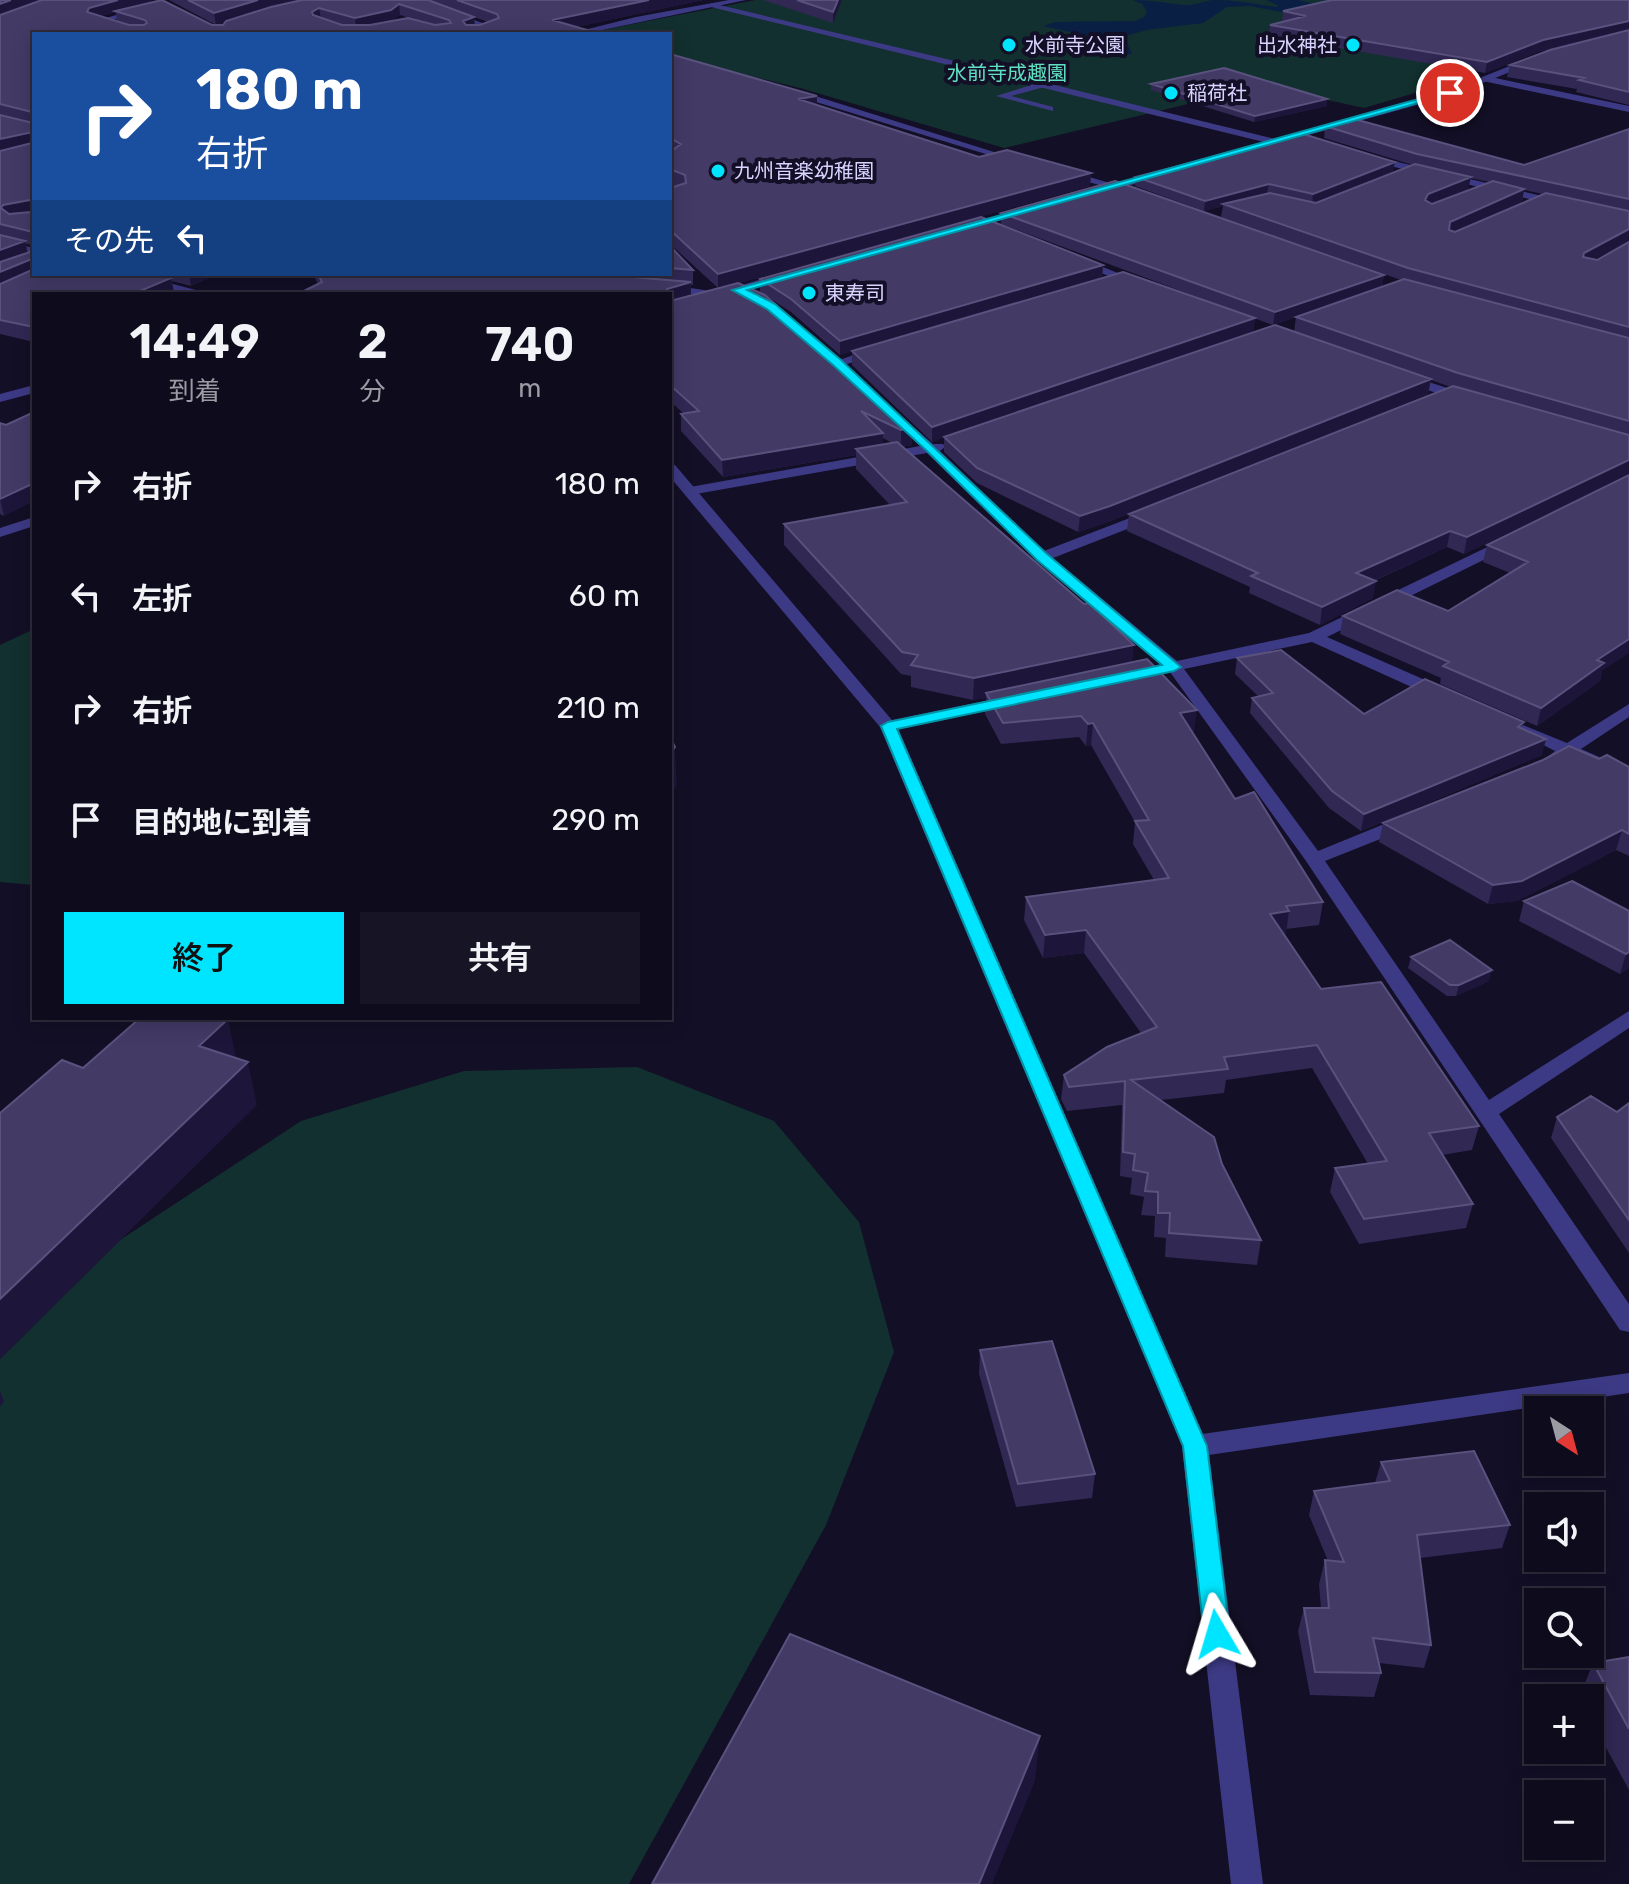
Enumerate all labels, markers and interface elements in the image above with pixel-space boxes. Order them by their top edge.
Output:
place label: 水前寺公園 [1025,33,1125,57]
place label: 出水神社 [1257,33,1337,57]
marker: 水前寺公園 [1000,36,1018,54]
marker: 出水神社 [1344,36,1362,54]
text: 180 m [196,57,363,123]
pin [1416,59,1484,127]
park label: 水前寺成趣園 [947,61,1067,85]
icon: right [64,64,168,168]
icon: arrive [1428,71,1472,115]
place label: 稲荷社 [1187,81,1247,105]
marker: 稲荷社 [1162,84,1180,102]
text: 右折 [196,132,268,175]
place label: 九州音楽幼稚園 [734,159,874,183]
marker: 九州音楽幼稚園 [709,162,727,180]
icon: left [170,216,214,260]
text: その先 [64,223,154,259]
place label: 東寿司 [825,281,885,305]
marker: 東寿司 [800,284,818,302]
text: 14:49 [129,313,260,370]
text: 2 [357,313,388,370]
text: 740 [485,316,575,373]
text: m [518,373,541,404]
text: 到着 [169,376,221,407]
text: 分 [360,376,386,407]
icon: right [64,462,108,506]
text: 180 m [555,466,640,502]
text: 右折 [132,469,192,505]
icon: left [64,574,108,618]
text: 60 m [569,578,640,614]
text: 左折 [132,581,192,617]
icon: right [64,686,108,730]
text: 210 m [556,690,640,726]
text: 右折 [132,693,192,729]
icon: arrive [64,798,108,842]
text: 290 m [552,802,640,838]
text: 目的地に到着 [132,805,312,841]
button: 終了 [64,912,344,1004]
button: 共有 [360,912,640,1004]
north arrow [1524,1396,1604,1476]
map controls [1524,1396,1604,1860]
button: sound [1524,1492,1604,1572]
button: search [1524,1588,1604,1668]
position arrow [1175,1592,1259,1676]
button: + [1524,1684,1604,1764]
button: − [1524,1780,1604,1860]

